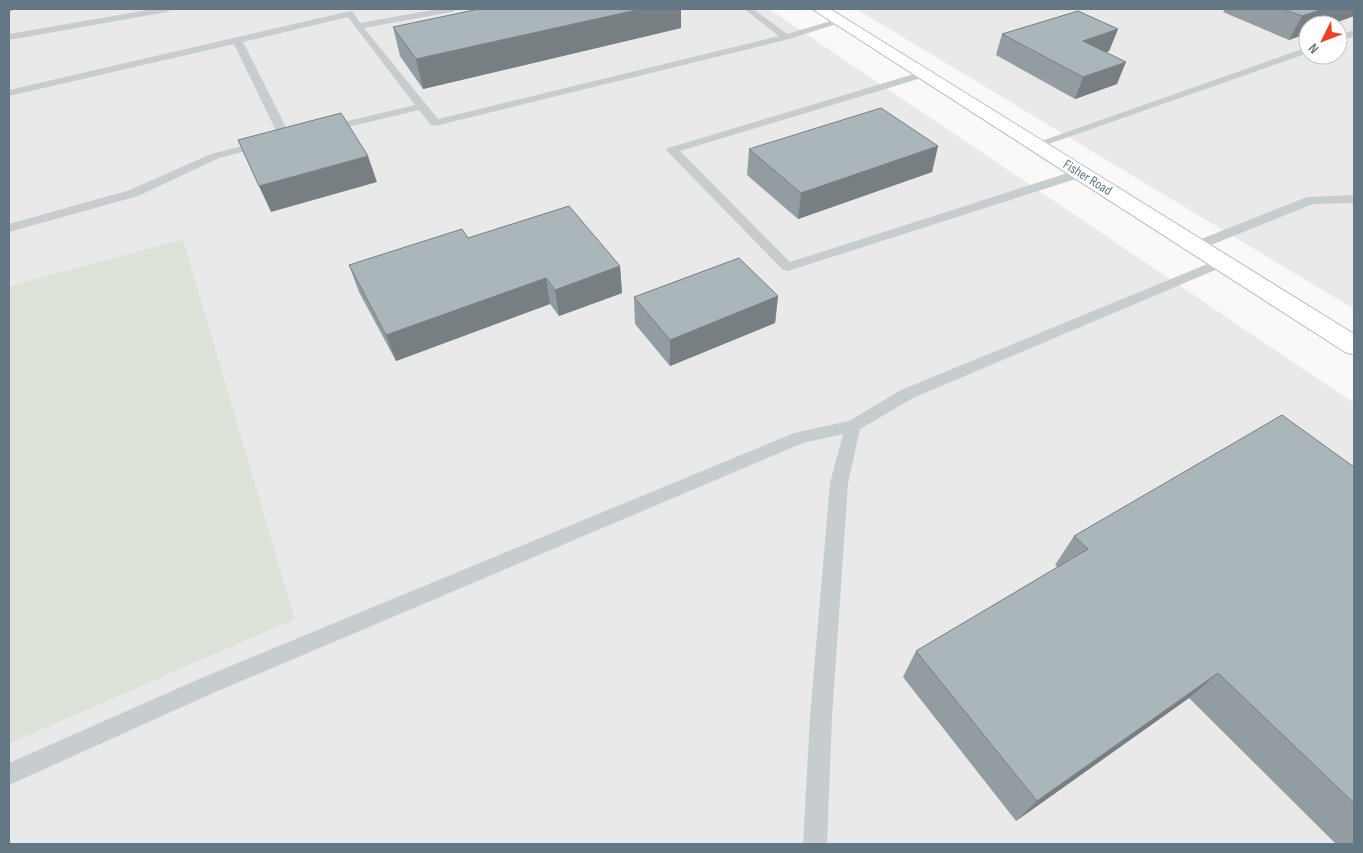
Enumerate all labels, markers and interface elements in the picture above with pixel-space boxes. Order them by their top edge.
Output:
north arrow [1298,15,1348,65]
text: N [1305,40,1323,57]
street label: Fisher Road [1060,156,1115,199]

